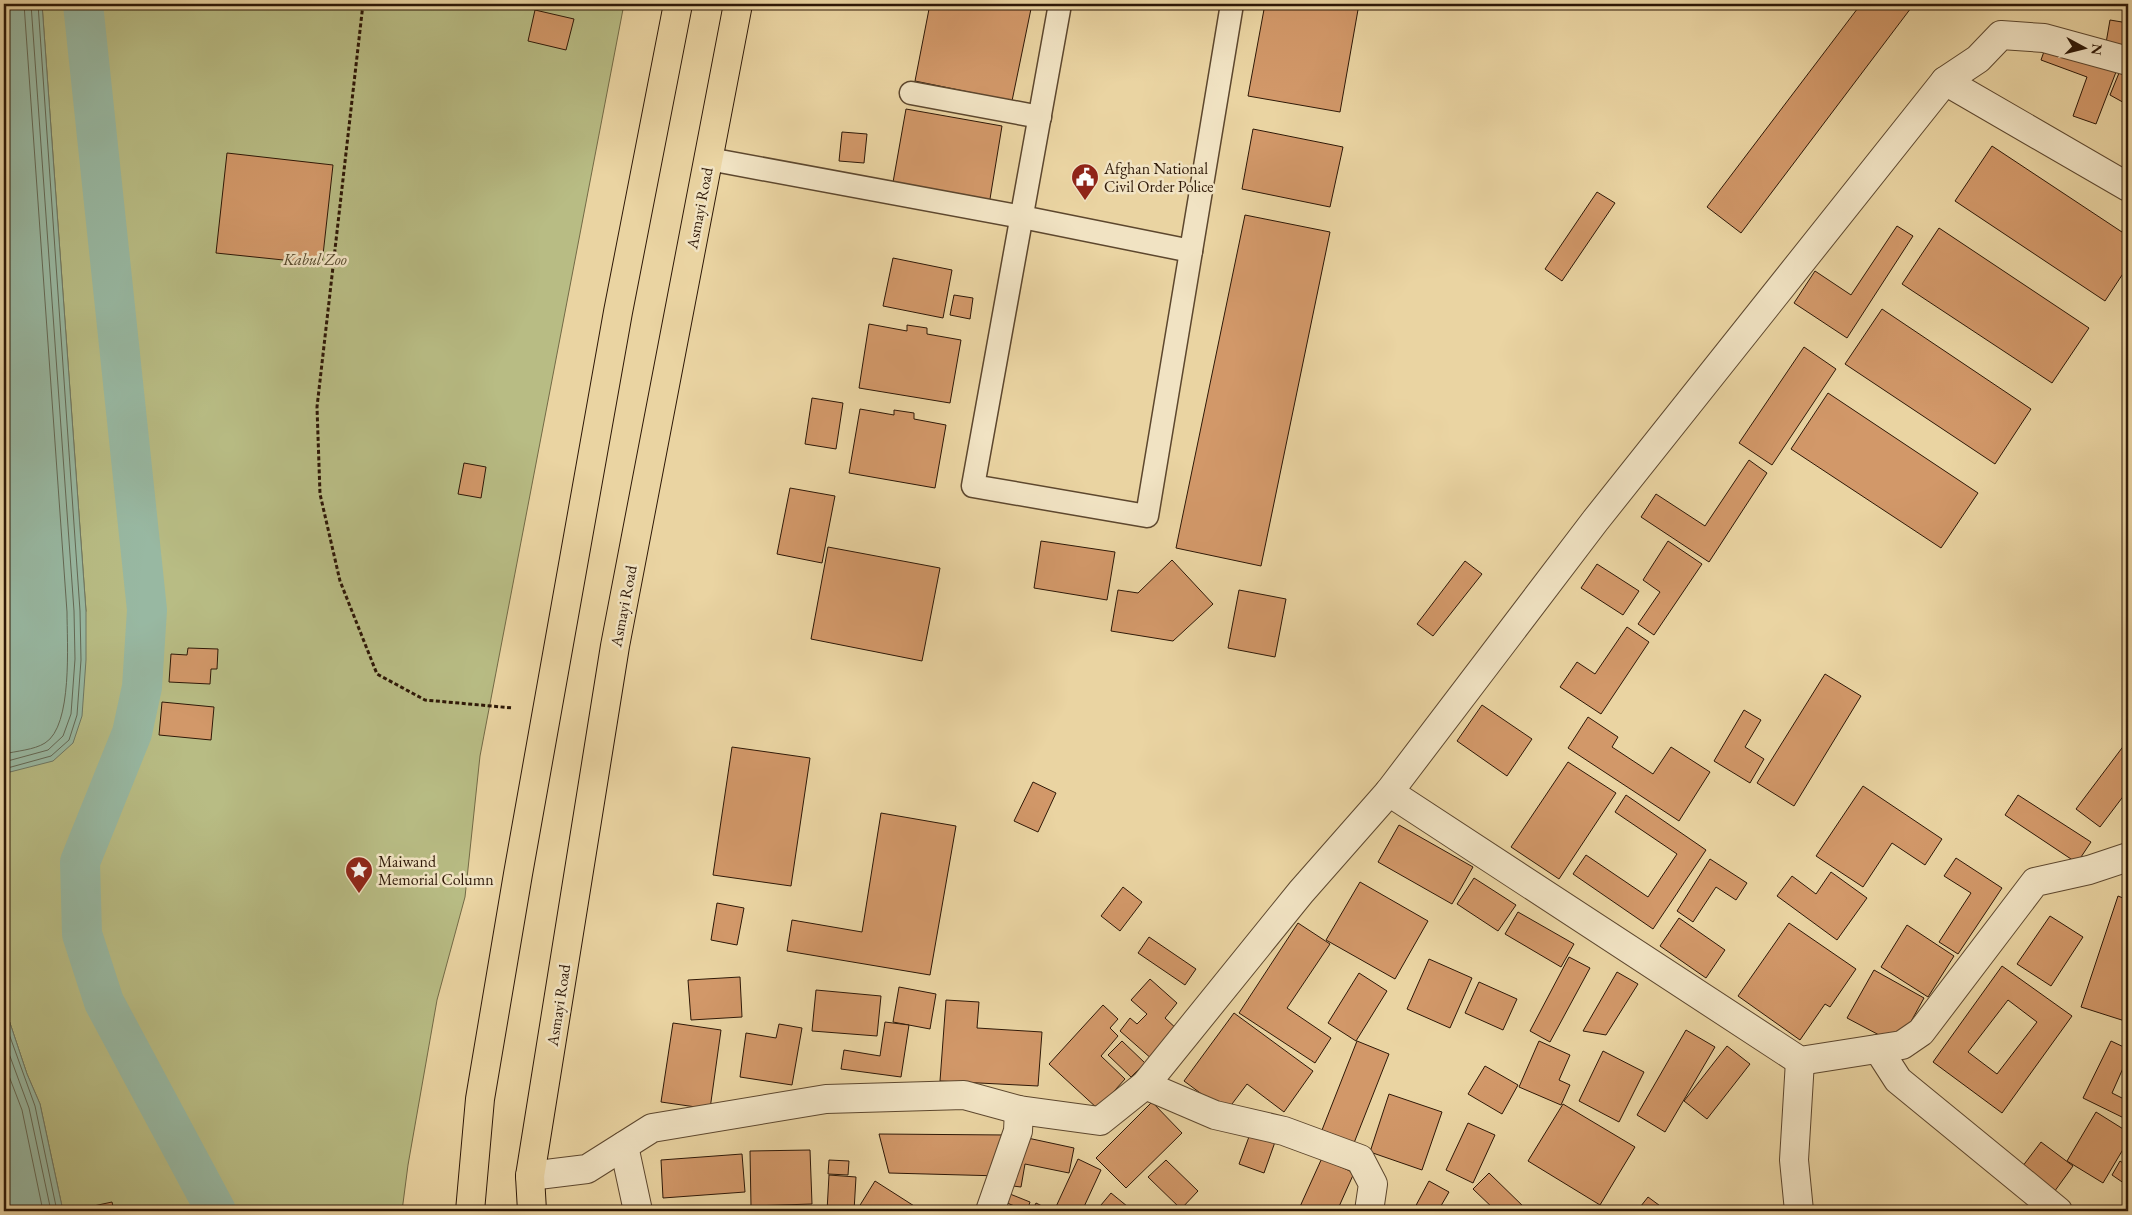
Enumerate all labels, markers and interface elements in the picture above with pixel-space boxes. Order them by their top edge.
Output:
north arrow [2060,22,2110,72]
text: N [2087,43,2107,57]
place label: Afghan National Civil Order Police [1103,158,1214,197]
public building icon: Afghan National Civil Order Police [1070,162,1100,201]
street label: Asmayi Road [681,165,718,252]
park label: Kabul Zoo [282,249,347,270]
street label: Asmayi Road [605,563,642,650]
place label: Maiwand Memorial Column [378,851,494,890]
place icon: Maiwand Memorial Column [344,855,374,894]
street label: Asmayi Road [542,962,575,1048]

